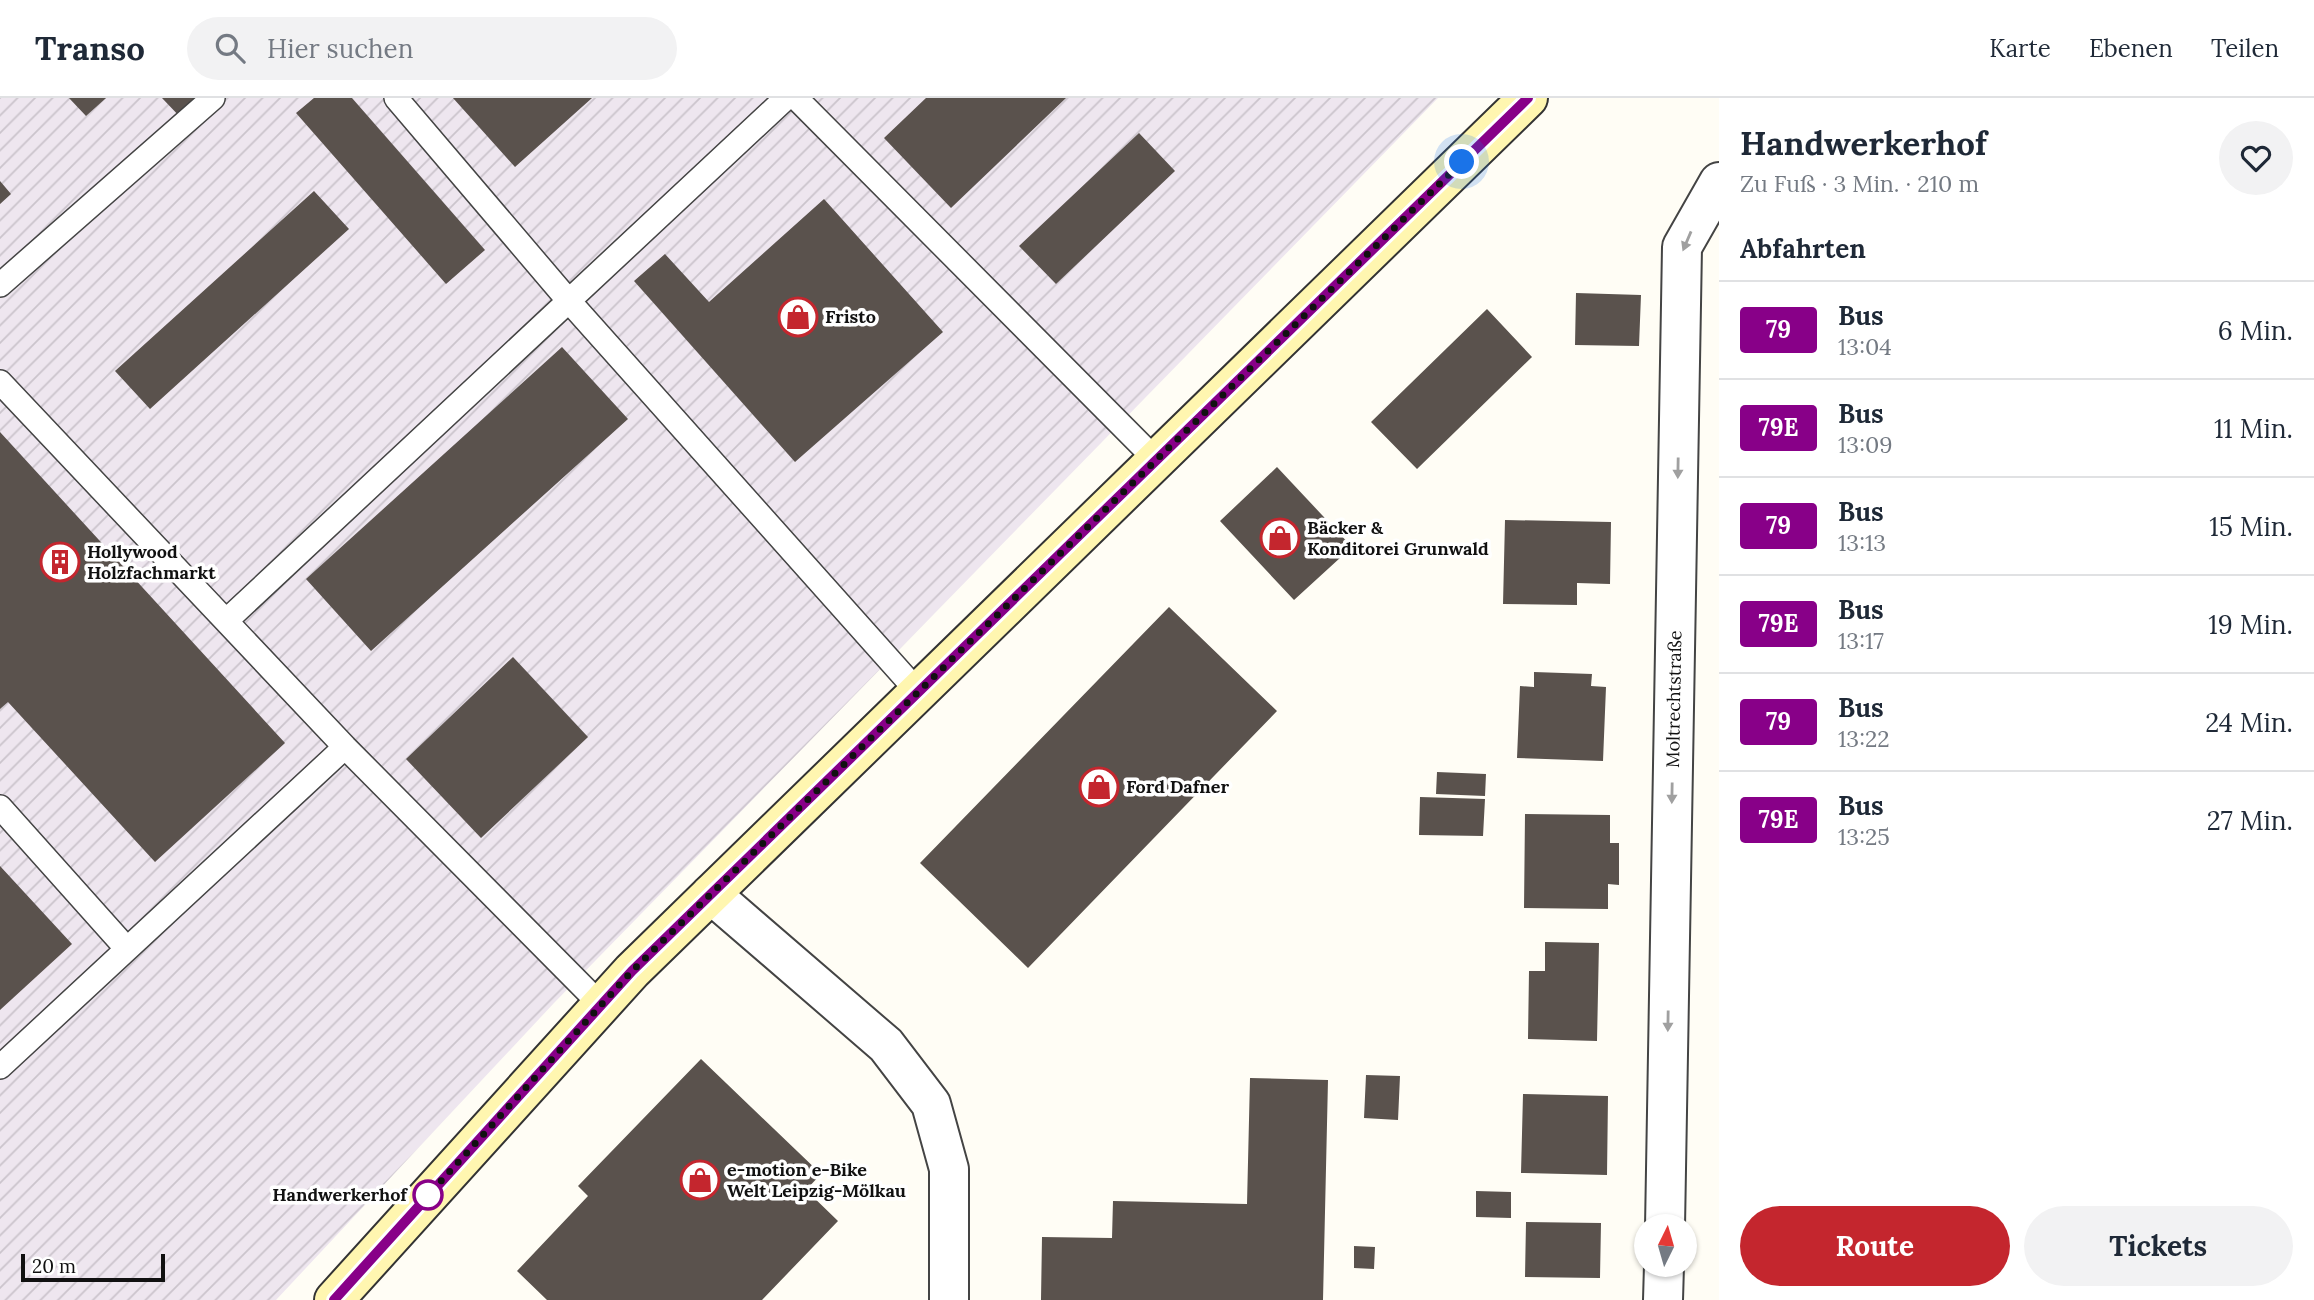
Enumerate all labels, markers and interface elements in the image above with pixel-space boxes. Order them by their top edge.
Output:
search box [187,17,677,80]
text: Transo [35,27,145,69]
icon: search [211,29,249,67]
text: Hier suchen [267,32,413,65]
text: Karte [1989,33,2051,64]
text: Ebenen [2089,33,2173,64]
text: Teilen [2211,33,2279,64]
button: heart [2219,121,2293,195]
text: Handwerkerhof [1740,122,1987,164]
your location [1444,144,1479,179]
text: Zu Fuß · 3 Min. · 210 m [1740,169,1979,198]
one-way arrow [1681,231,1692,252]
text: Abfahrten [1740,232,1866,265]
shop icon: Fristo [777,296,819,338]
text: Bus [1838,299,1884,332]
place label: Fristo [825,305,876,328]
text: 79 [1766,314,1791,345]
text: 6 Min. [2218,314,2293,347]
text: 13:04 [1838,332,1892,361]
text: Bus [1838,397,1884,430]
text: 79E [1758,412,1799,443]
text: 11 Min. [2214,412,2293,445]
text: 13:09 [1838,430,1893,459]
one-way arrow [1673,457,1684,479]
text: Bus [1838,495,1884,528]
text: 79 [1766,510,1791,541]
text: 15 Min. [2209,510,2293,543]
place label: Bäcker & Konditorei Grunwald [1307,516,1489,560]
shop icon: Bäcker & Konditorei Grunwald [1259,517,1301,559]
text: 13:13 [1838,528,1886,557]
place label: Hollywood Holzfachmarkt [87,540,216,584]
building icon: Hollywood Holzfachmarkt [39,541,81,583]
text: Bus [1838,593,1884,626]
text: 79E [1758,608,1799,639]
text: 19 Min. [2208,608,2293,641]
text: 13:17 [1838,626,1884,655]
street label: Moltrechtstraße [1661,630,1686,768]
text: Bus [1838,691,1884,724]
text: 79 [1766,706,1791,737]
text: 24 Min. [2205,706,2293,739]
text: 13:22 [1838,724,1890,753]
shop icon: Ford Dafner [1078,766,1120,808]
place label: Ford Dafner [1126,775,1229,798]
one-way arrow [1667,782,1678,804]
text: Bus [1838,789,1884,822]
text: 79E [1758,804,1799,835]
text: 27 Min. [2207,804,2293,837]
text: 13:25 [1838,822,1890,851]
one-way arrow [1663,1010,1674,1032]
place label: e-motion e-Bike Welt Leipzig-Mölkau [727,1158,906,1202]
shop icon: e-motion e-Bike Welt Leipzig-Mölkau [679,1159,721,1201]
marker: Handwerkerhof [413,1180,443,1210]
place label: Handwerkerhof [272,1183,408,1206]
button: Route [1740,1206,2010,1286]
button: Tickets [2024,1206,2293,1286]
north arrow [1634,1214,1698,1278]
map controls [1634,1214,1697,1277]
scale bar [21,1251,164,1283]
text: 20 m [32,1254,76,1278]

